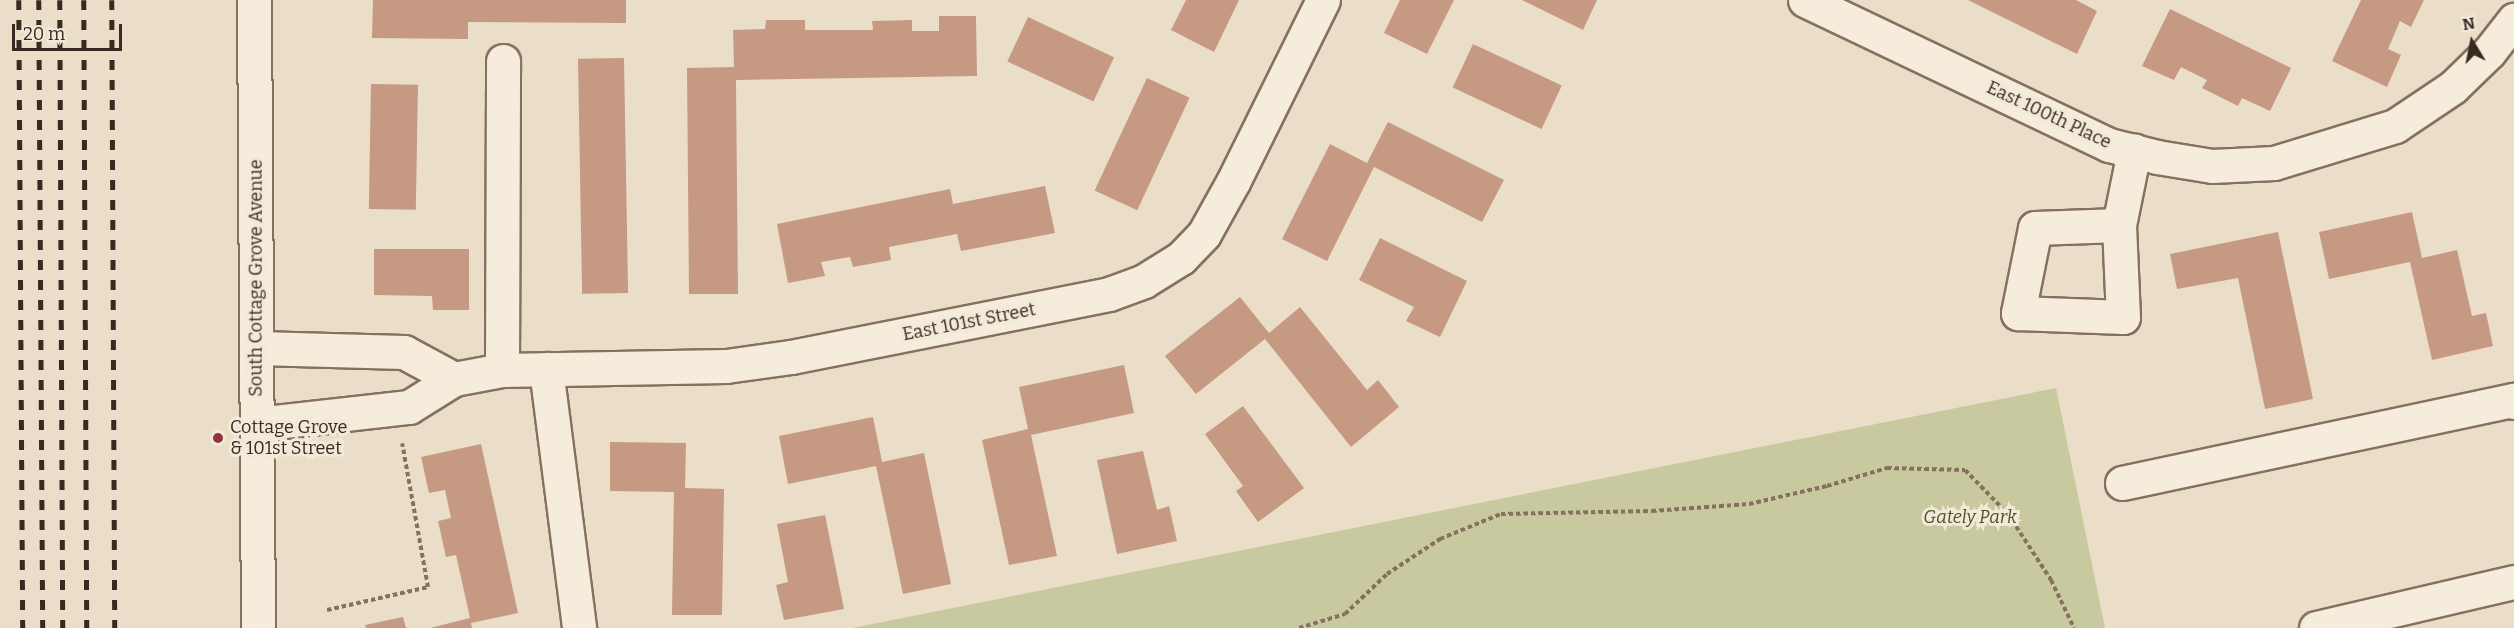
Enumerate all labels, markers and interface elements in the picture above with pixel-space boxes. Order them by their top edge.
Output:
scale bar [15,12,124,50]
north arrow [2442,12,2502,72]
text: N [2461,13,2477,34]
text: 20 m [23,23,65,45]
street label: East 100th Place [1983,77,2115,153]
street label: South Cottage Grove Avenue [245,159,267,397]
street label: East 101st Street [901,299,1037,345]
place label: Cottage Grove & 101st Street [230,417,347,460]
marker: Cottage Grove & 101st Street [211,431,225,445]
park label: Gately Park [1923,506,2017,528]

